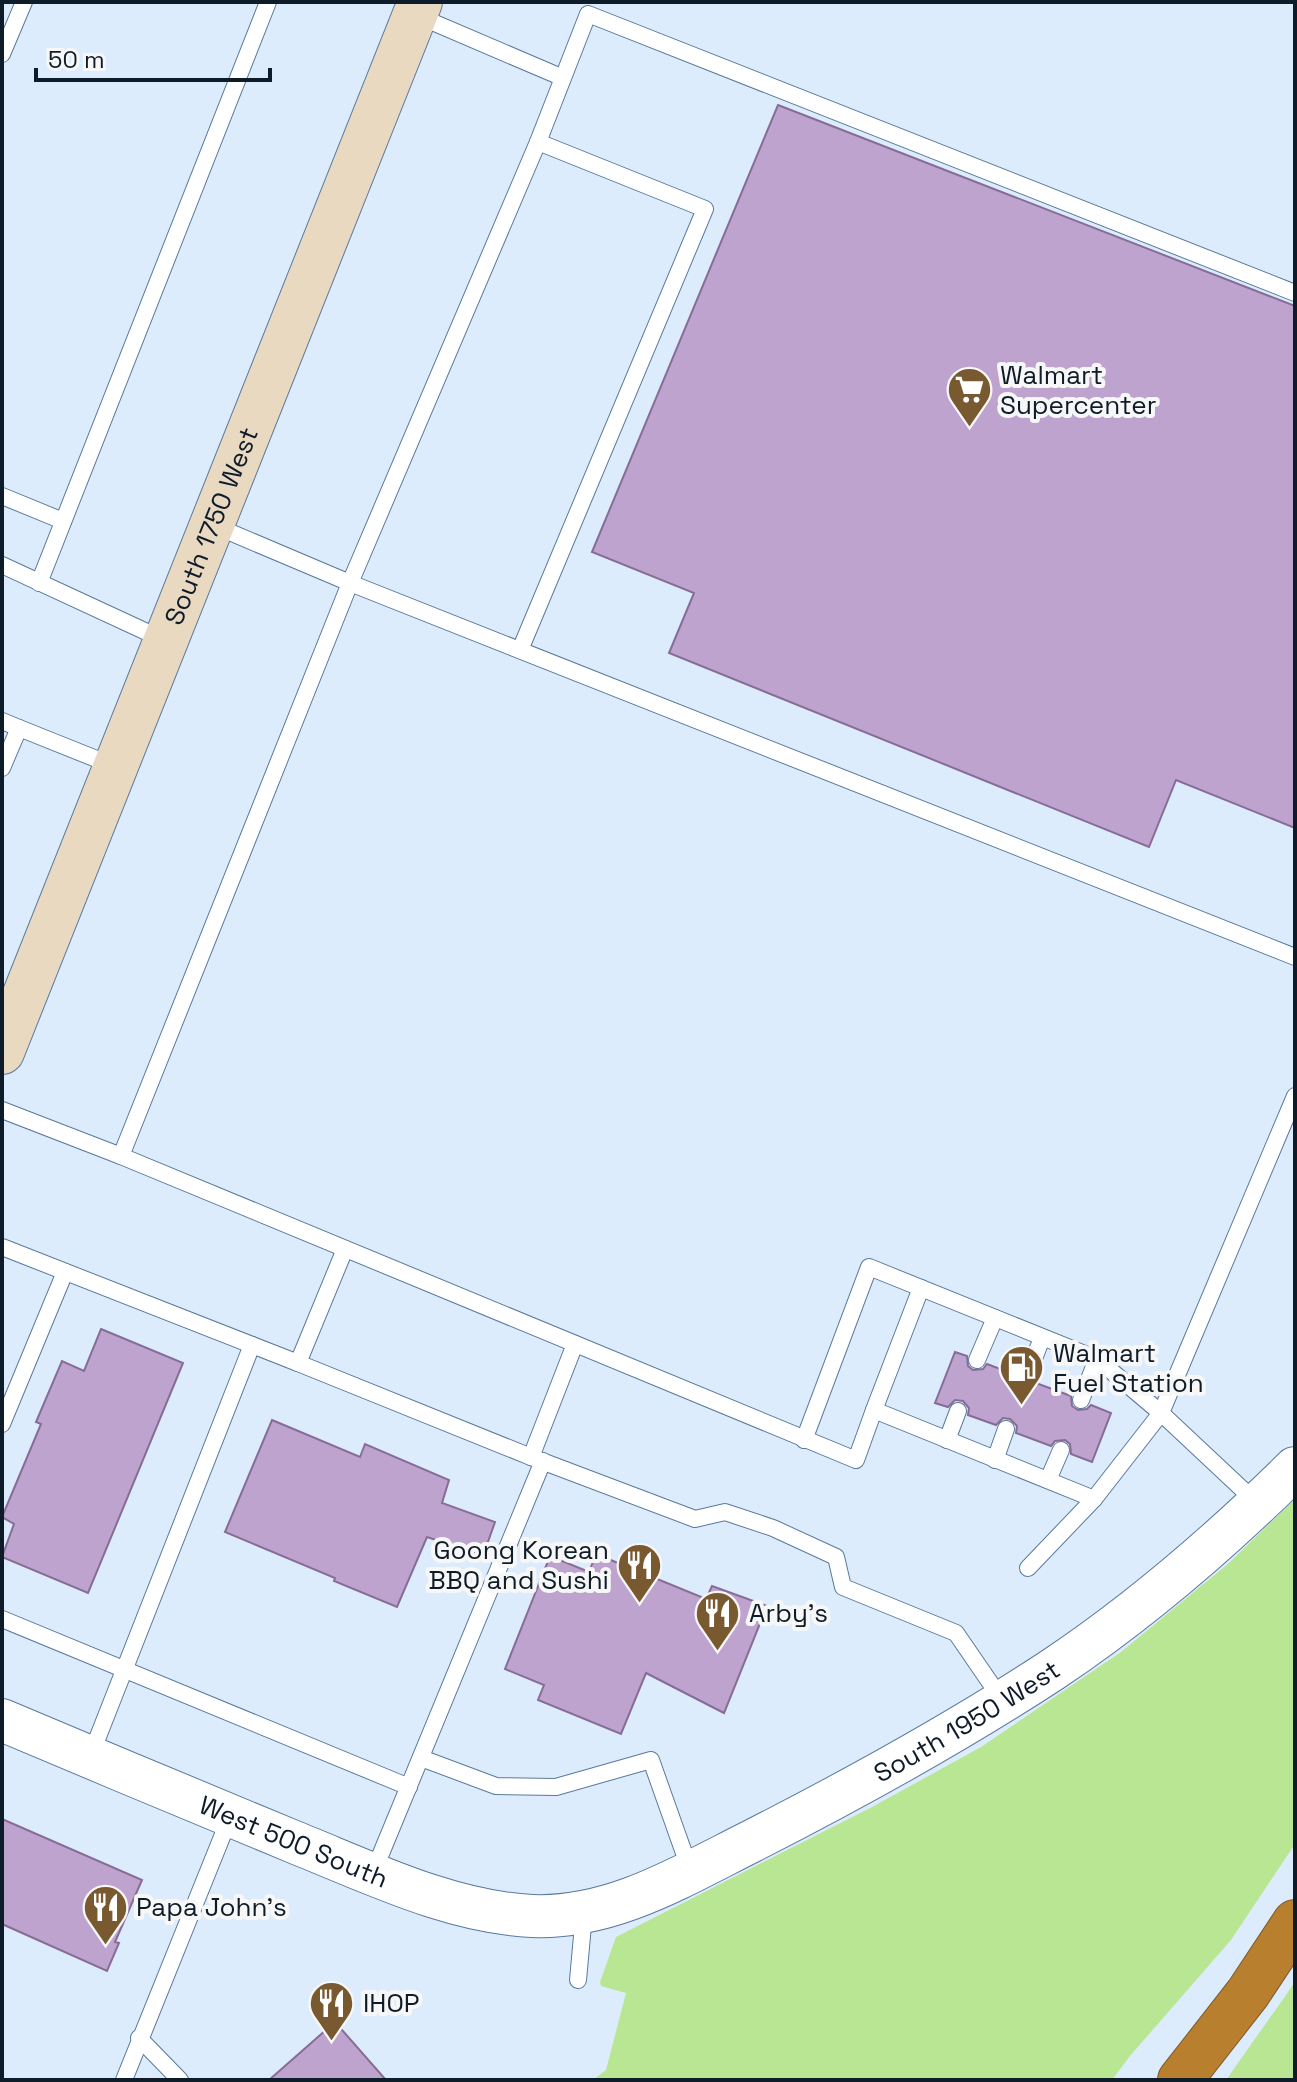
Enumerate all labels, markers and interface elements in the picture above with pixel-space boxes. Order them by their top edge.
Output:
scale bar [36,32,270,82]
text: 50 m [48,44,105,75]
place label: Walmart Supercenter [1000,358,1157,422]
supermarket icon: Walmart Supercenter [945,366,993,429]
street label: South 1750 West [157,422,266,630]
place label: Walmart Fuel Station [1053,1336,1204,1400]
fuel station icon: Walmart Fuel Station [998,1344,1046,1407]
place label: Goong Korean BBQ and Sushi [428,1533,609,1597]
restaurant icon: Goong Korean BBQ and Sushi [616,1541,664,1604]
restaurant icon: Arby's [694,1589,742,1652]
place label: Arby's [749,1596,828,1630]
street label: South 1950 West [868,1653,1066,1790]
street label: West 500 South [194,1788,393,1896]
restaurant icon: Papa John's [81,1883,129,1946]
place label: Papa John's [136,1890,287,1924]
restaurant icon: IHOP [308,1979,356,2042]
place label: IHOP [363,1986,419,2020]

